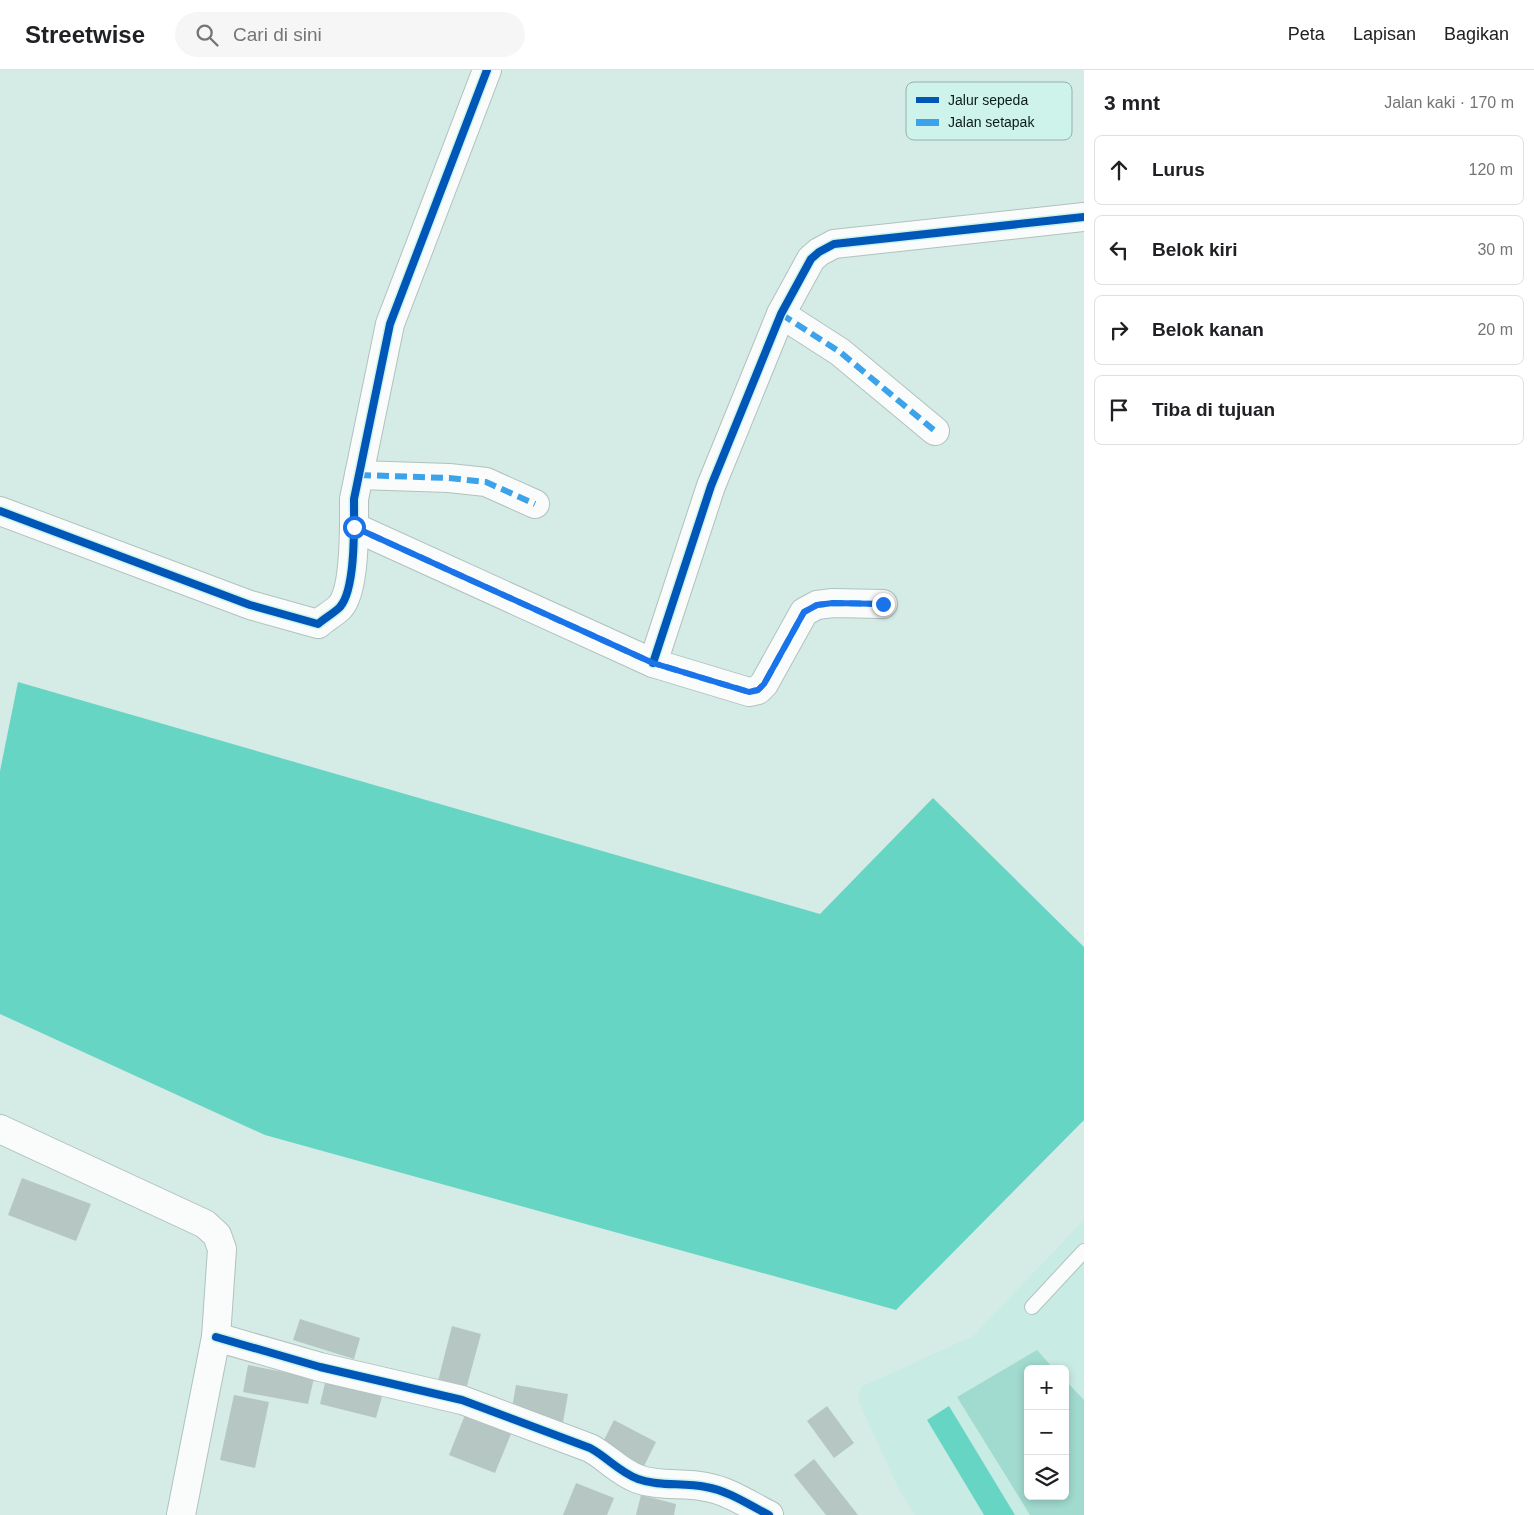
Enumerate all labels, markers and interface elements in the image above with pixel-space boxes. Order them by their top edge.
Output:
search box [175,12,525,57]
text: Streetwise [25,21,145,48]
icon: search [193,21,221,49]
text: Cari di sini [233,24,322,45]
text: Peta [1288,24,1325,44]
text: Lapisan [1353,24,1416,44]
text: Bagikan [1444,24,1509,44]
legend [906,82,1072,140]
text: 3 mnt [1104,91,1160,114]
text: Jalur sepeda [948,92,1028,108]
text: Jalan kaki · 170 m [1384,94,1514,111]
text: Jalan setapak [948,114,1035,130]
icon: ahead [1105,156,1133,184]
text: Lurus [1152,159,1205,180]
text: 120 m [1469,161,1513,178]
icon: left [1105,236,1133,264]
text: Belok kiri [1152,239,1238,260]
text: 30 m [1477,241,1513,258]
icon: right [1105,316,1133,344]
text: Belok kanan [1152,319,1264,340]
text: 20 m [1477,321,1513,338]
icon: arrive [1105,396,1133,424]
text: Tiba di tujuan [1152,399,1275,420]
route start [343,516,366,539]
route end [872,593,895,616]
map controls [1024,1365,1069,1500]
button: + [1024,1365,1069,1410]
button: − [1024,1410,1069,1455]
button: layers [1024,1455,1069,1500]

